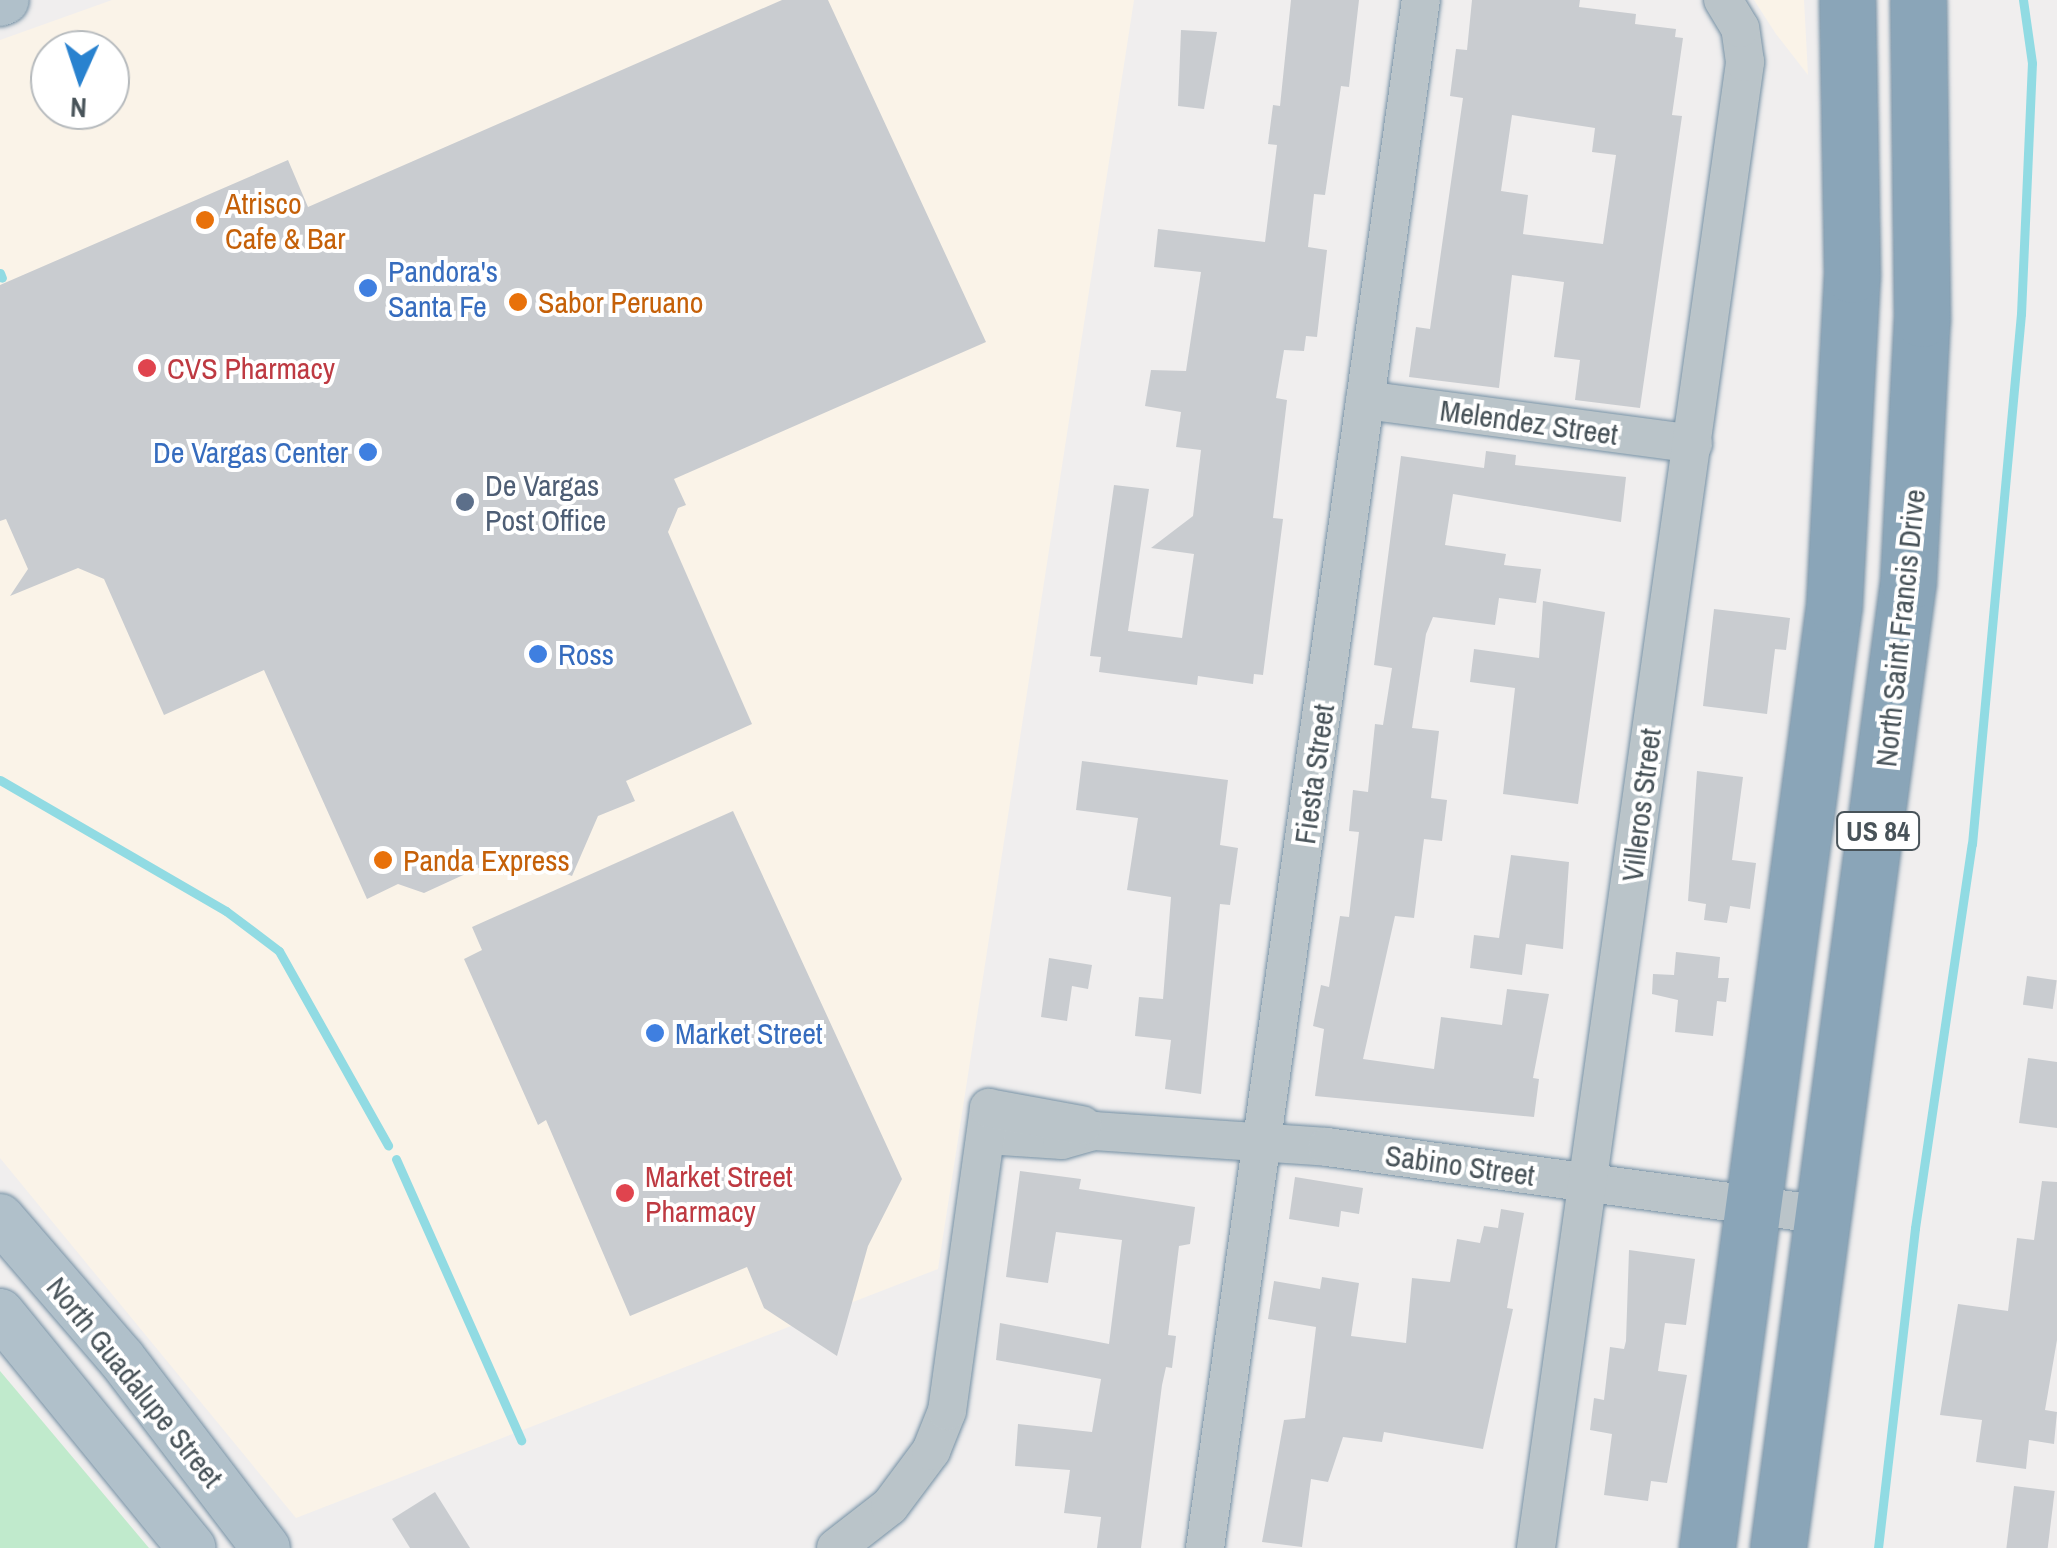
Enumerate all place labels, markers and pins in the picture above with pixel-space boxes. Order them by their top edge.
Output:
place label: Atrisco Cafe & Bar [225,185,345,256]
marker: Atrisco Cafe & Bar [194,209,216,231]
place label: Pandora's Santa Fe [388,253,498,324]
marker: Pandora's Santa Fe [357,277,379,299]
place label: Sabor Peruano [538,284,703,320]
marker: Sabor Peruano [507,291,529,313]
place label: CVS Pharmacy [167,350,335,386]
marker: CVS Pharmacy [136,357,158,379]
place label: De Vargas Center [153,434,348,470]
marker: De Vargas Center [357,441,379,463]
place label: De Vargas Post Office [485,467,606,538]
marker: De Vargas Post Office [454,491,476,513]
place label: Ross [558,636,614,672]
marker: Ross [527,643,549,665]
place label: Panda Express [403,842,570,878]
marker: Panda Express [372,849,394,871]
place label: Market Street [675,1015,823,1051]
marker: Market Street [644,1022,666,1044]
place label: Market Street Pharmacy [645,1158,793,1228]
marker: Market Street Pharmacy [614,1182,636,1204]

